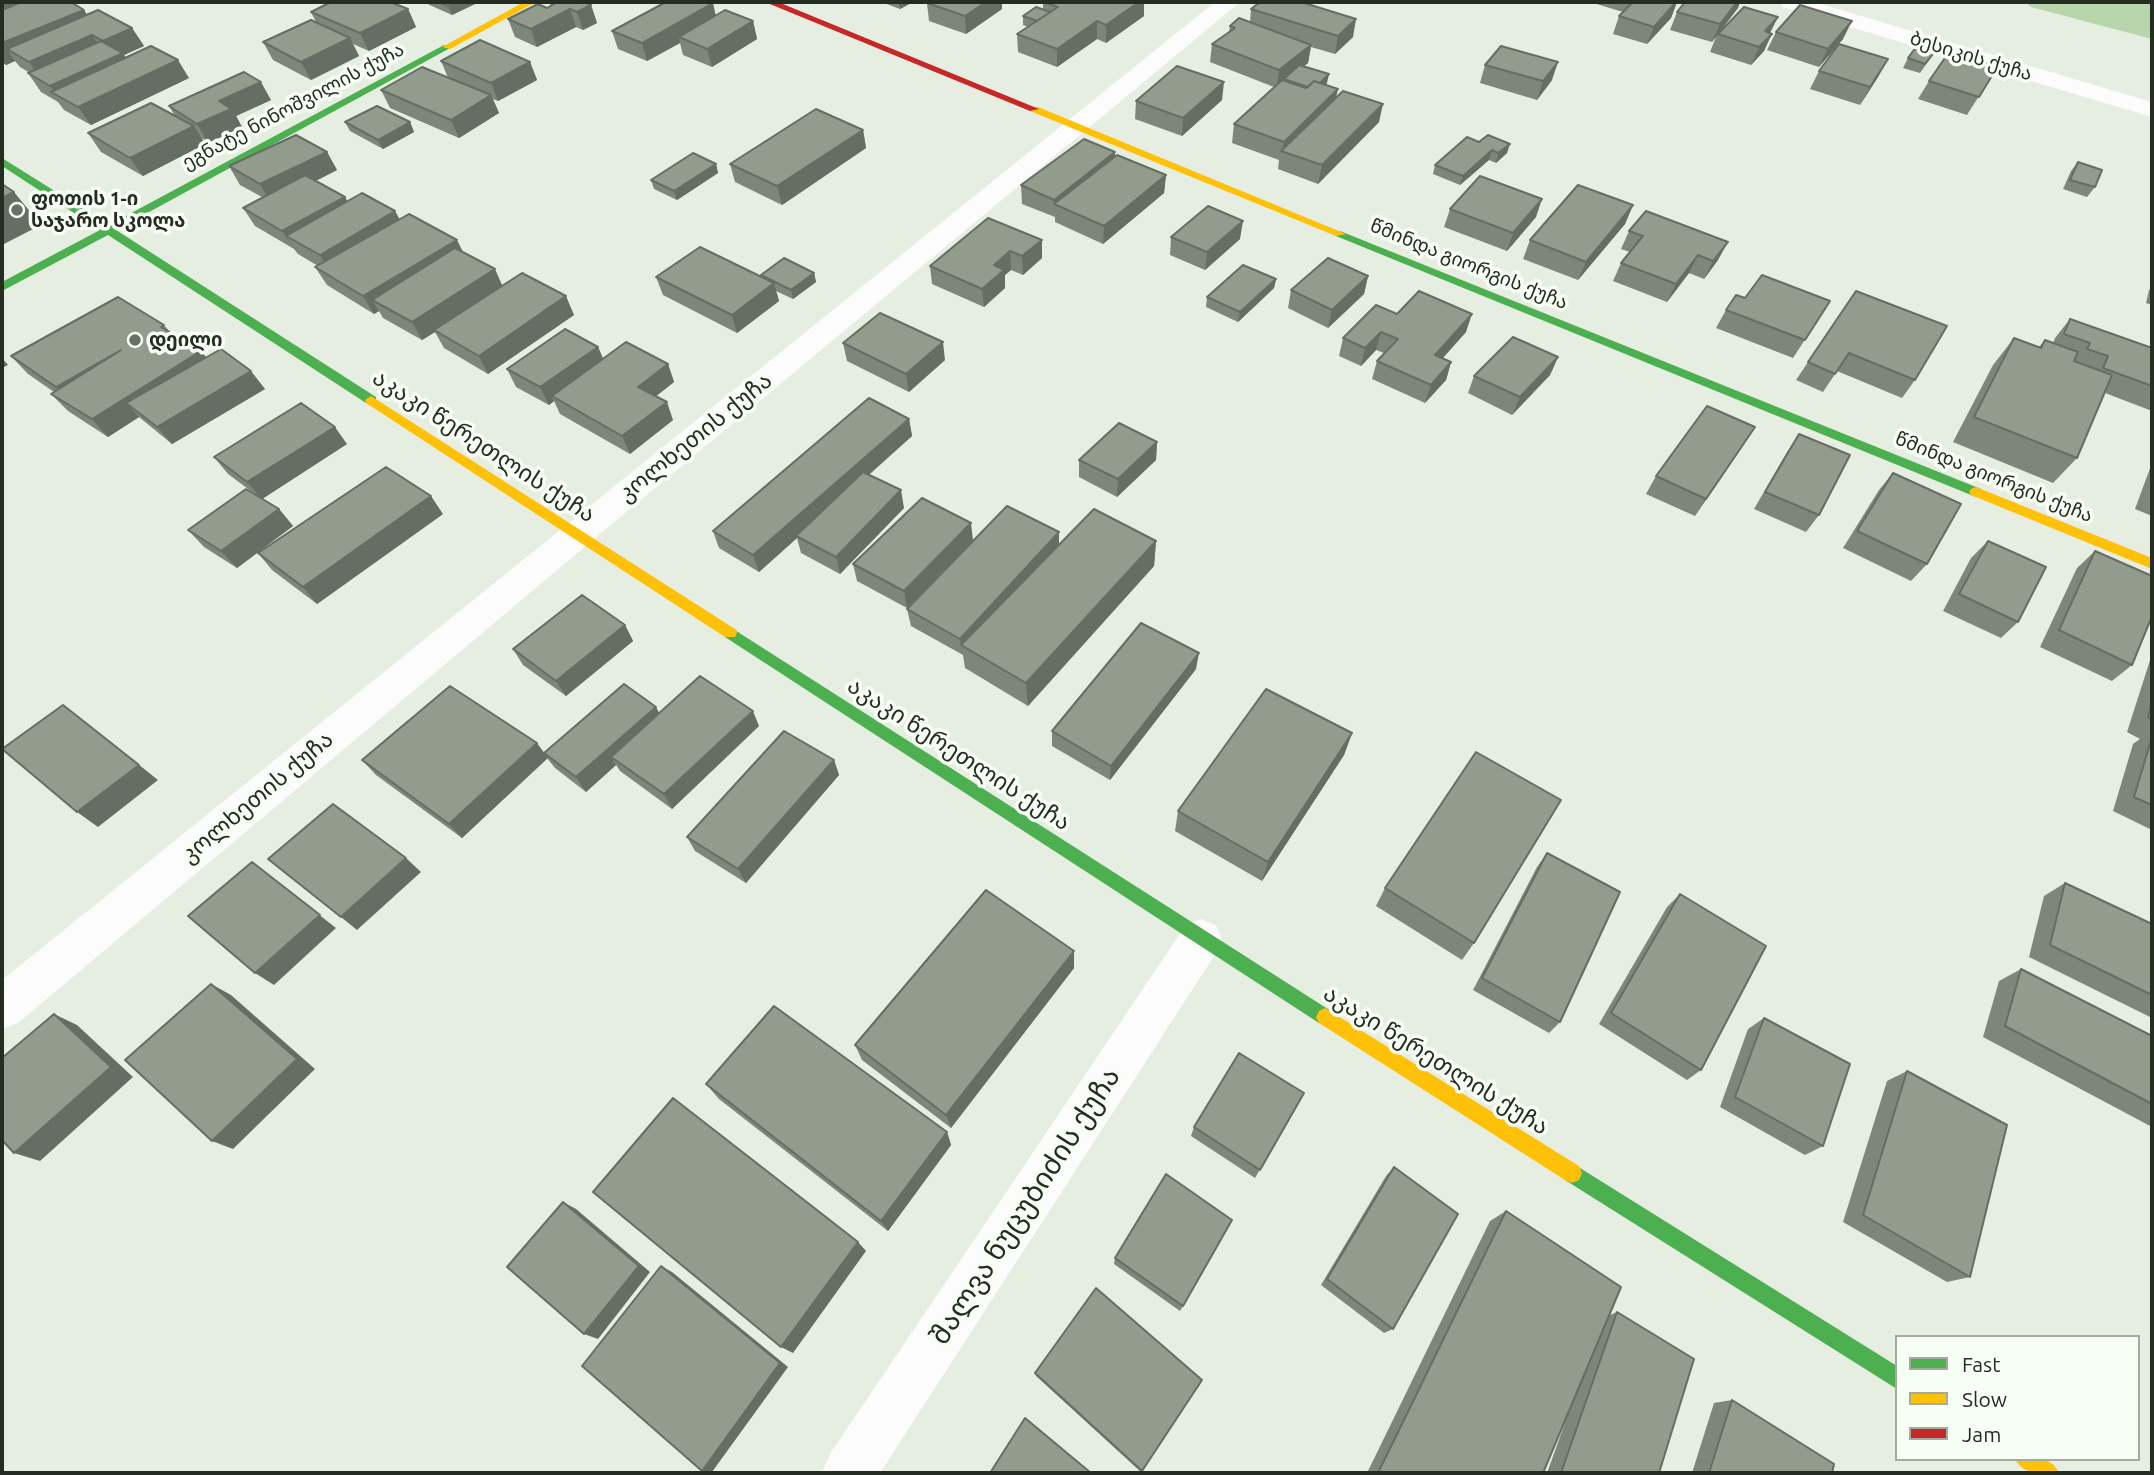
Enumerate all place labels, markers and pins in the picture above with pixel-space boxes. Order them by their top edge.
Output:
place label: ფოთის 1-ი საჯარო სკოლა [31,188,185,232]
marker: ფოთის 1-ი საჯარო სკოლა [9,202,25,218]
place label: დეილი [149,329,222,351]
marker: დეილი [127,332,143,348]

